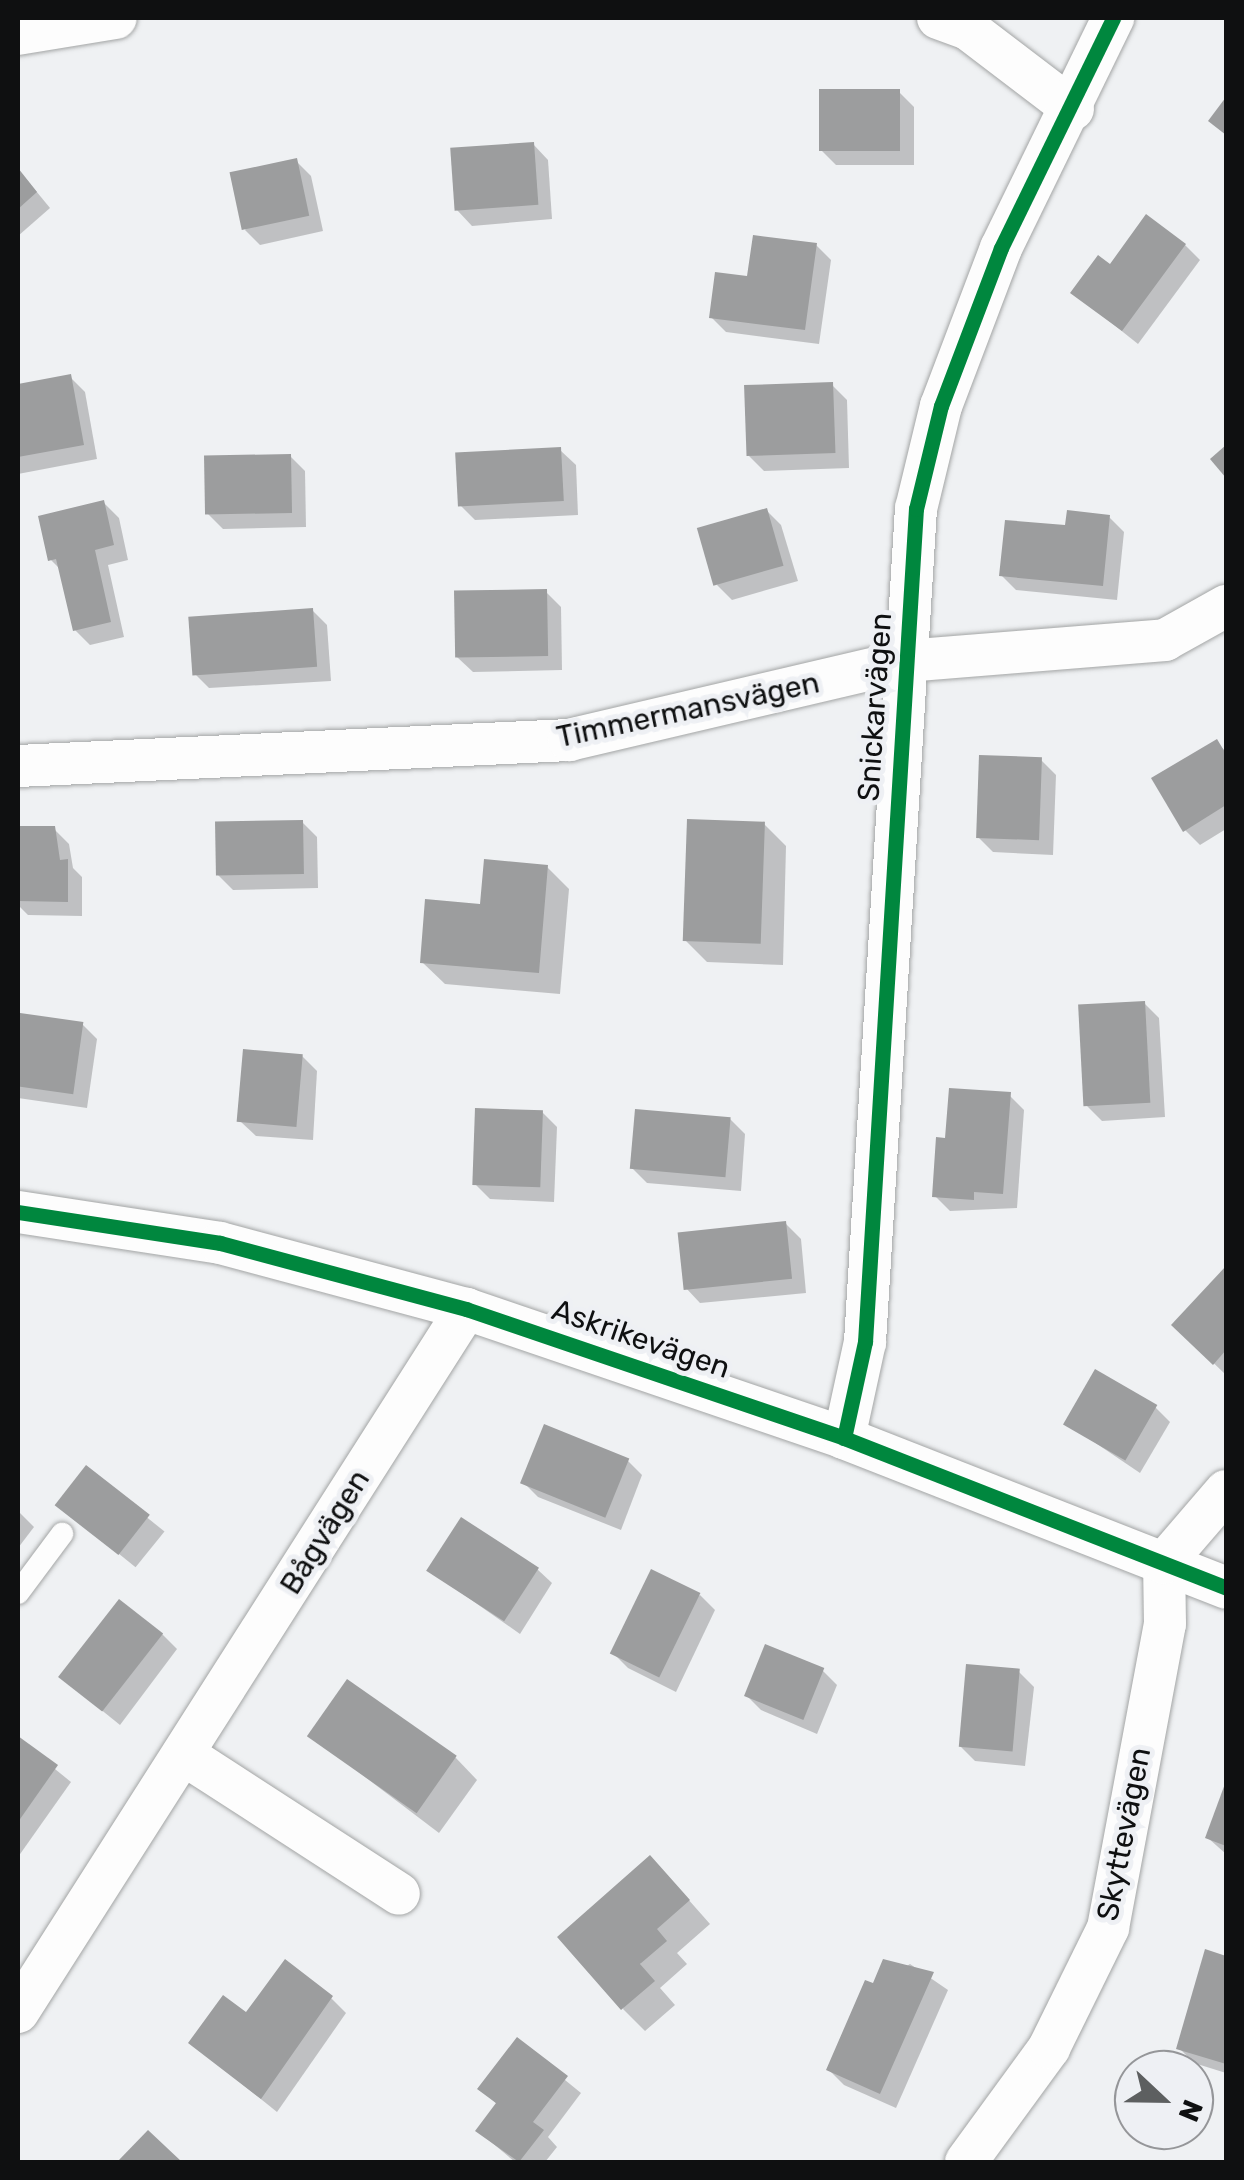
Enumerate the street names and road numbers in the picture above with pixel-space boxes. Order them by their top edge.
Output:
street label: Snickarvägen [850,611,900,803]
street label: Timmermansvägen [553,665,823,755]
street label: Askrikevägen [547,1292,735,1386]
street label: Bågvägen [273,1463,377,1601]
street label: Skyttevägen [1090,1744,1158,1924]

